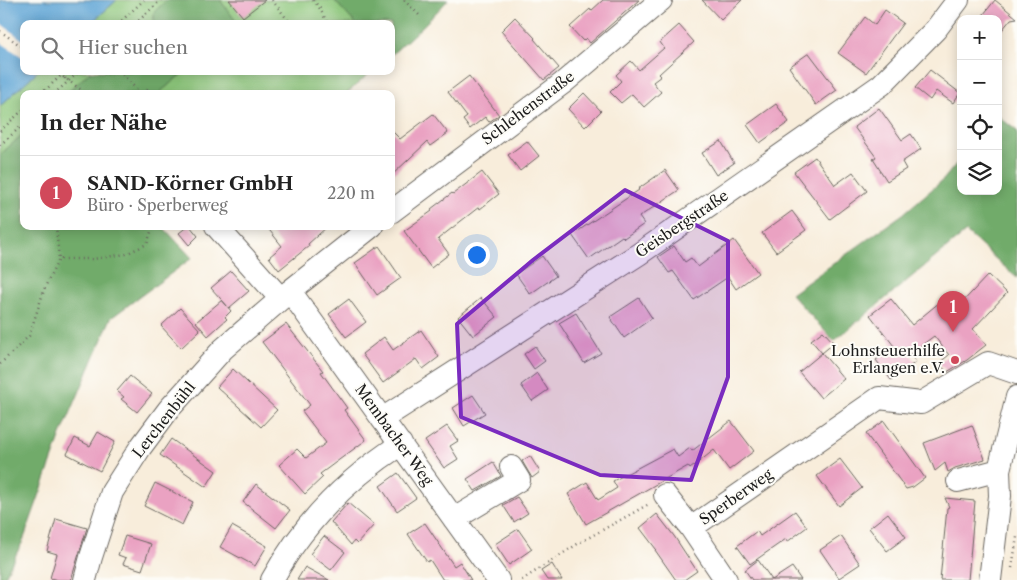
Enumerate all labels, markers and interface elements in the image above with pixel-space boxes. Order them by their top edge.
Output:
map controls [957,15,1002,195]
button: + [957,15,1002,60]
search box [20,20,395,75]
icon: search [38,34,66,62]
text: Hier suchen [78,36,188,59]
button: − [957,60,1002,105]
street label: Schlehenstraße [478,67,578,149]
button: locate [957,105,1002,150]
text: In der Nähe [40,110,167,135]
button: layers [957,150,1002,195]
text: SAND-Körner GmbH [87,172,293,195]
text: 1 [52,183,60,203]
text: 220 m [327,183,375,203]
street label: Geisbergstraße [632,186,732,262]
text: Büro · Sperberweg [87,195,228,215]
your location [464,242,490,268]
pin: 1 [937,291,969,332]
place label: Lohnsteuerhilfe Erlangen e.V. [831,341,945,377]
marker: Lohnsteuerhilfe Erlangen e.V. [949,354,961,366]
street label: Lerchenbühl [128,377,200,462]
street label: Membacher Weg [351,380,438,489]
street label: Sperberweg [695,464,776,529]

